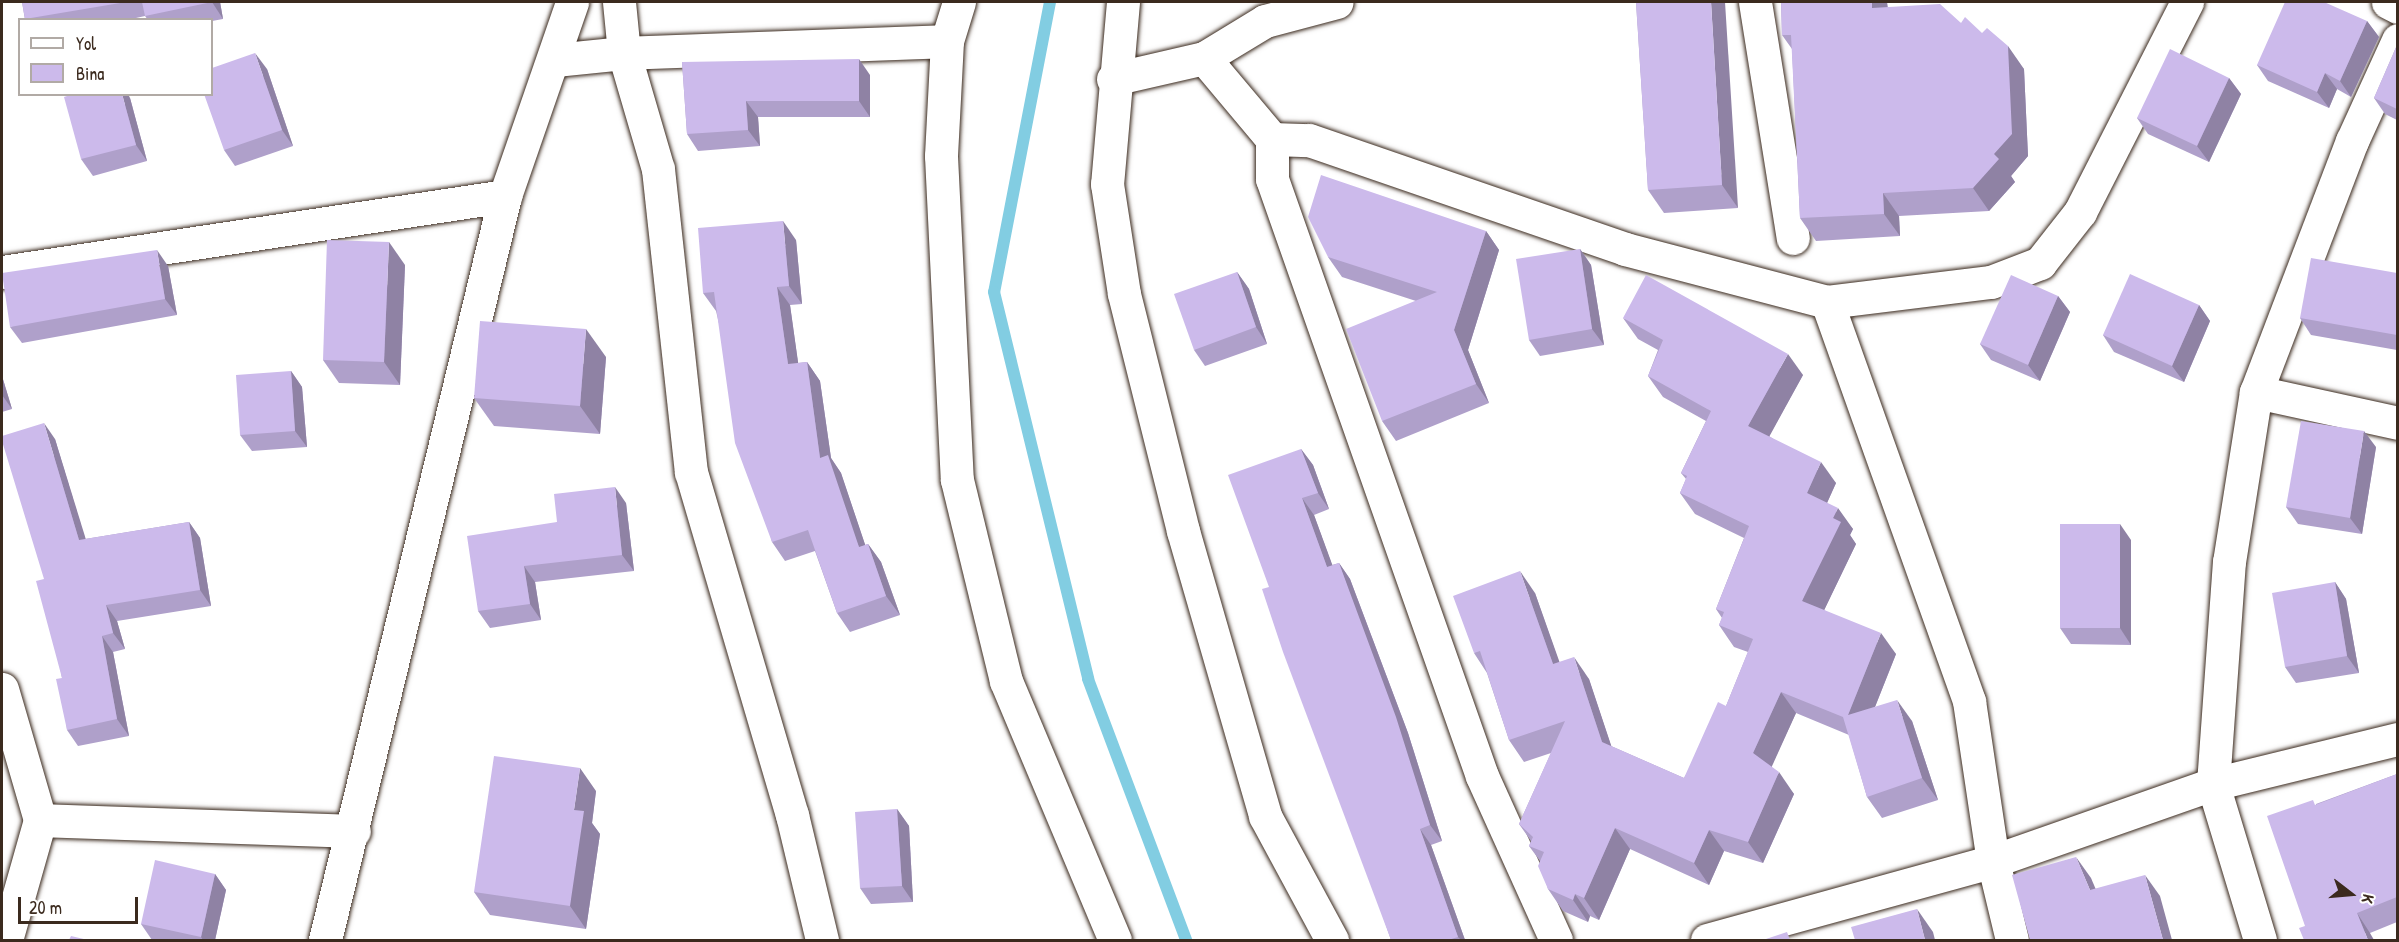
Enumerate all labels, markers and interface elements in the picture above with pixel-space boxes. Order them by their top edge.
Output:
legend [18,18,213,96]
text: Yol [76,31,96,56]
text: Bina [76,61,104,86]
north arrow [2321,864,2381,924]
scale bar [21,885,141,923]
text: K [2357,892,2380,906]
text: 20 m [29,895,62,920]

